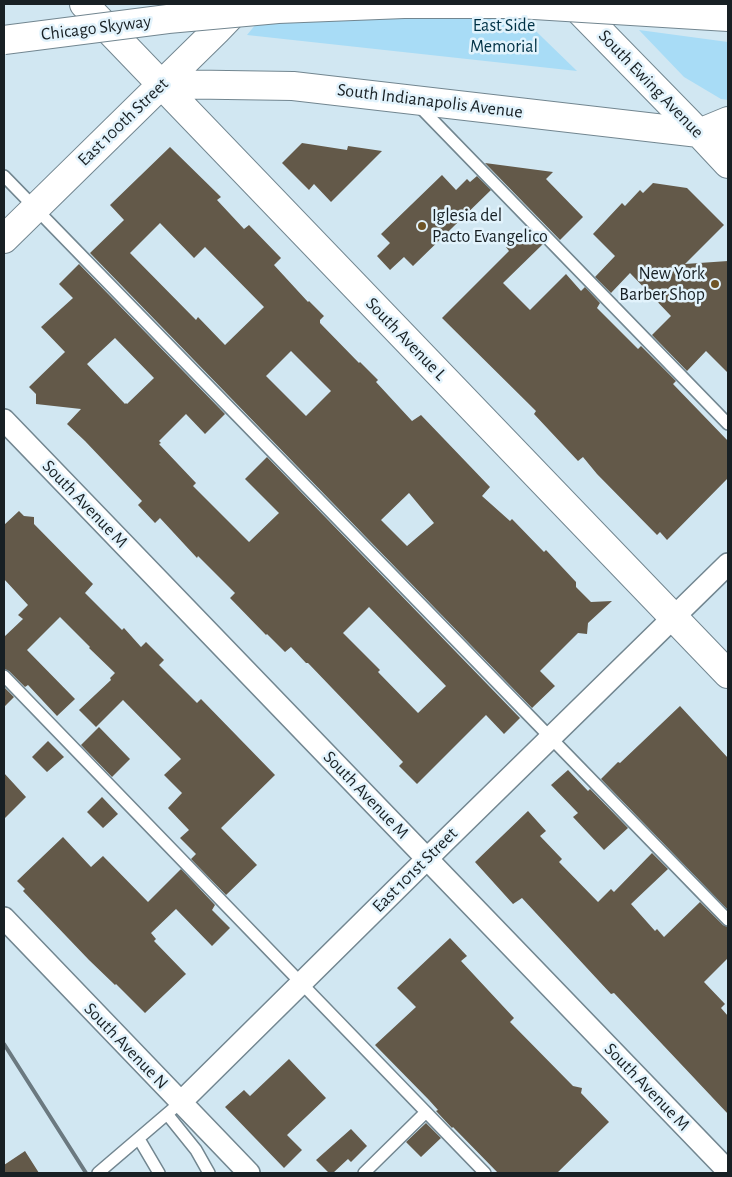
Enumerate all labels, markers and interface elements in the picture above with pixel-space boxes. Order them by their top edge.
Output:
street label: Chicago Skyway [40,11,152,45]
park label: East Side Memorial [470,15,538,58]
street label: South Ewing Avenue [594,25,708,143]
street label: East 100th Street [73,73,173,171]
street label: South Indianapolis Avenue [336,79,524,123]
place label: Iglesia del Pacto Evangelico [432,205,548,248]
marker: Iglesia del Pacto Evangelico [416,220,428,232]
place label: New York Barber Shop [619,263,705,306]
marker: New York Barber Shop [709,278,721,290]
street label: South Avenue L [361,293,451,385]
street label: South Avenue M [38,456,132,552]
street label: South Avenue M [319,747,413,843]
street label: East 101st Street [368,823,462,917]
street label: South Avenue N [79,998,173,1094]
street label: South Avenue M [600,1039,694,1135]

